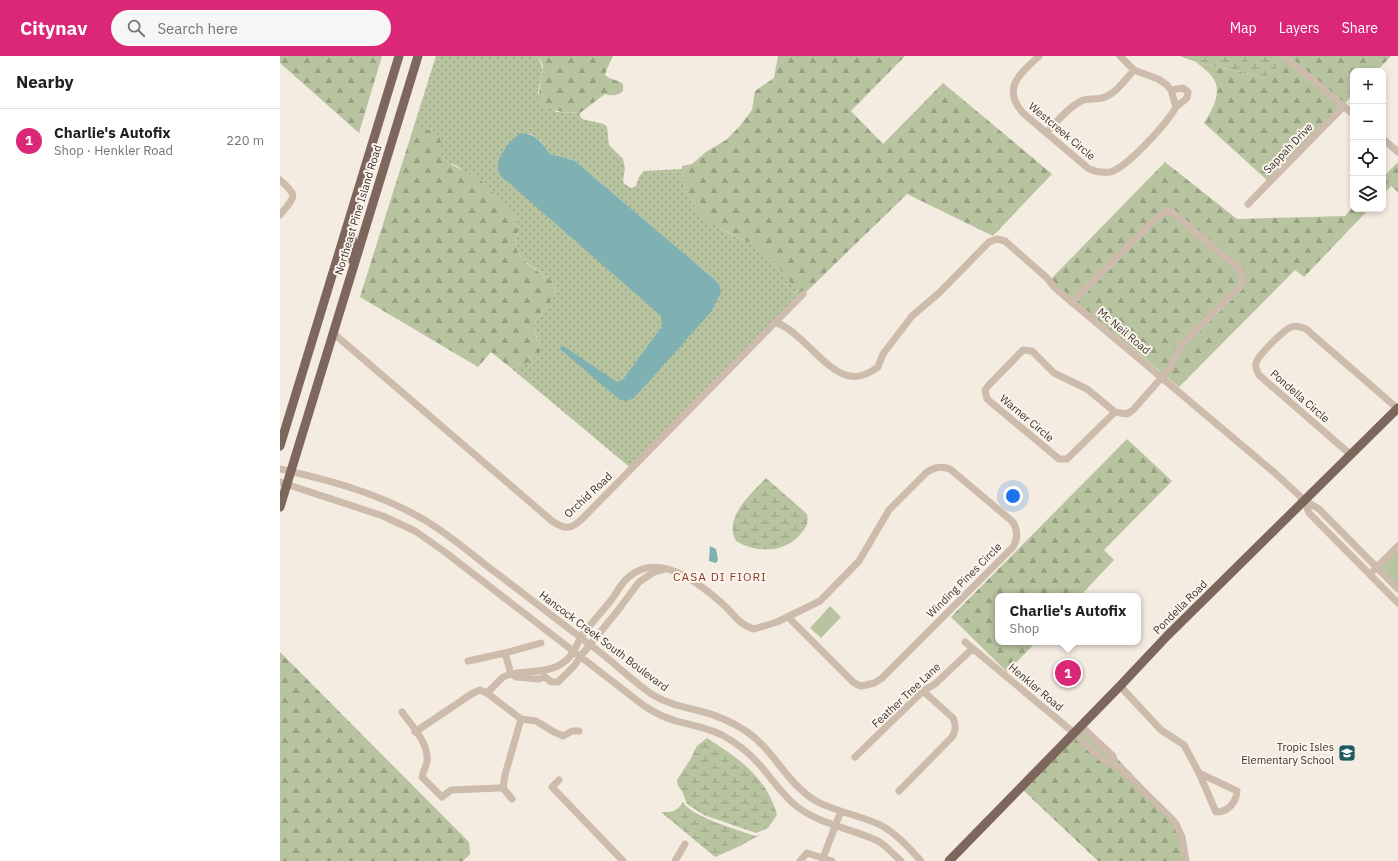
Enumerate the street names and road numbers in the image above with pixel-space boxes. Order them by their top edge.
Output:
street label: Westcreek Circle [1026,99,1098,163]
street label: Sappah Drive [1260,120,1316,176]
street label: Northeast Pine Island Road [332,143,384,277]
street label: Mc Neil Road [1095,305,1153,357]
street label: Pondella Circle [1268,367,1332,425]
street label: Warner Circle [997,391,1057,445]
street label: Orchid Road [561,469,615,521]
street label: Winding Pines Circle [924,540,1004,620]
street label: Pondella Road [1150,577,1210,637]
street label: Hancock Creek South Boulevard [537,588,671,694]
street label: Feather Tree Lane [869,660,943,730]
street label: Henkler Road [1006,660,1066,714]

